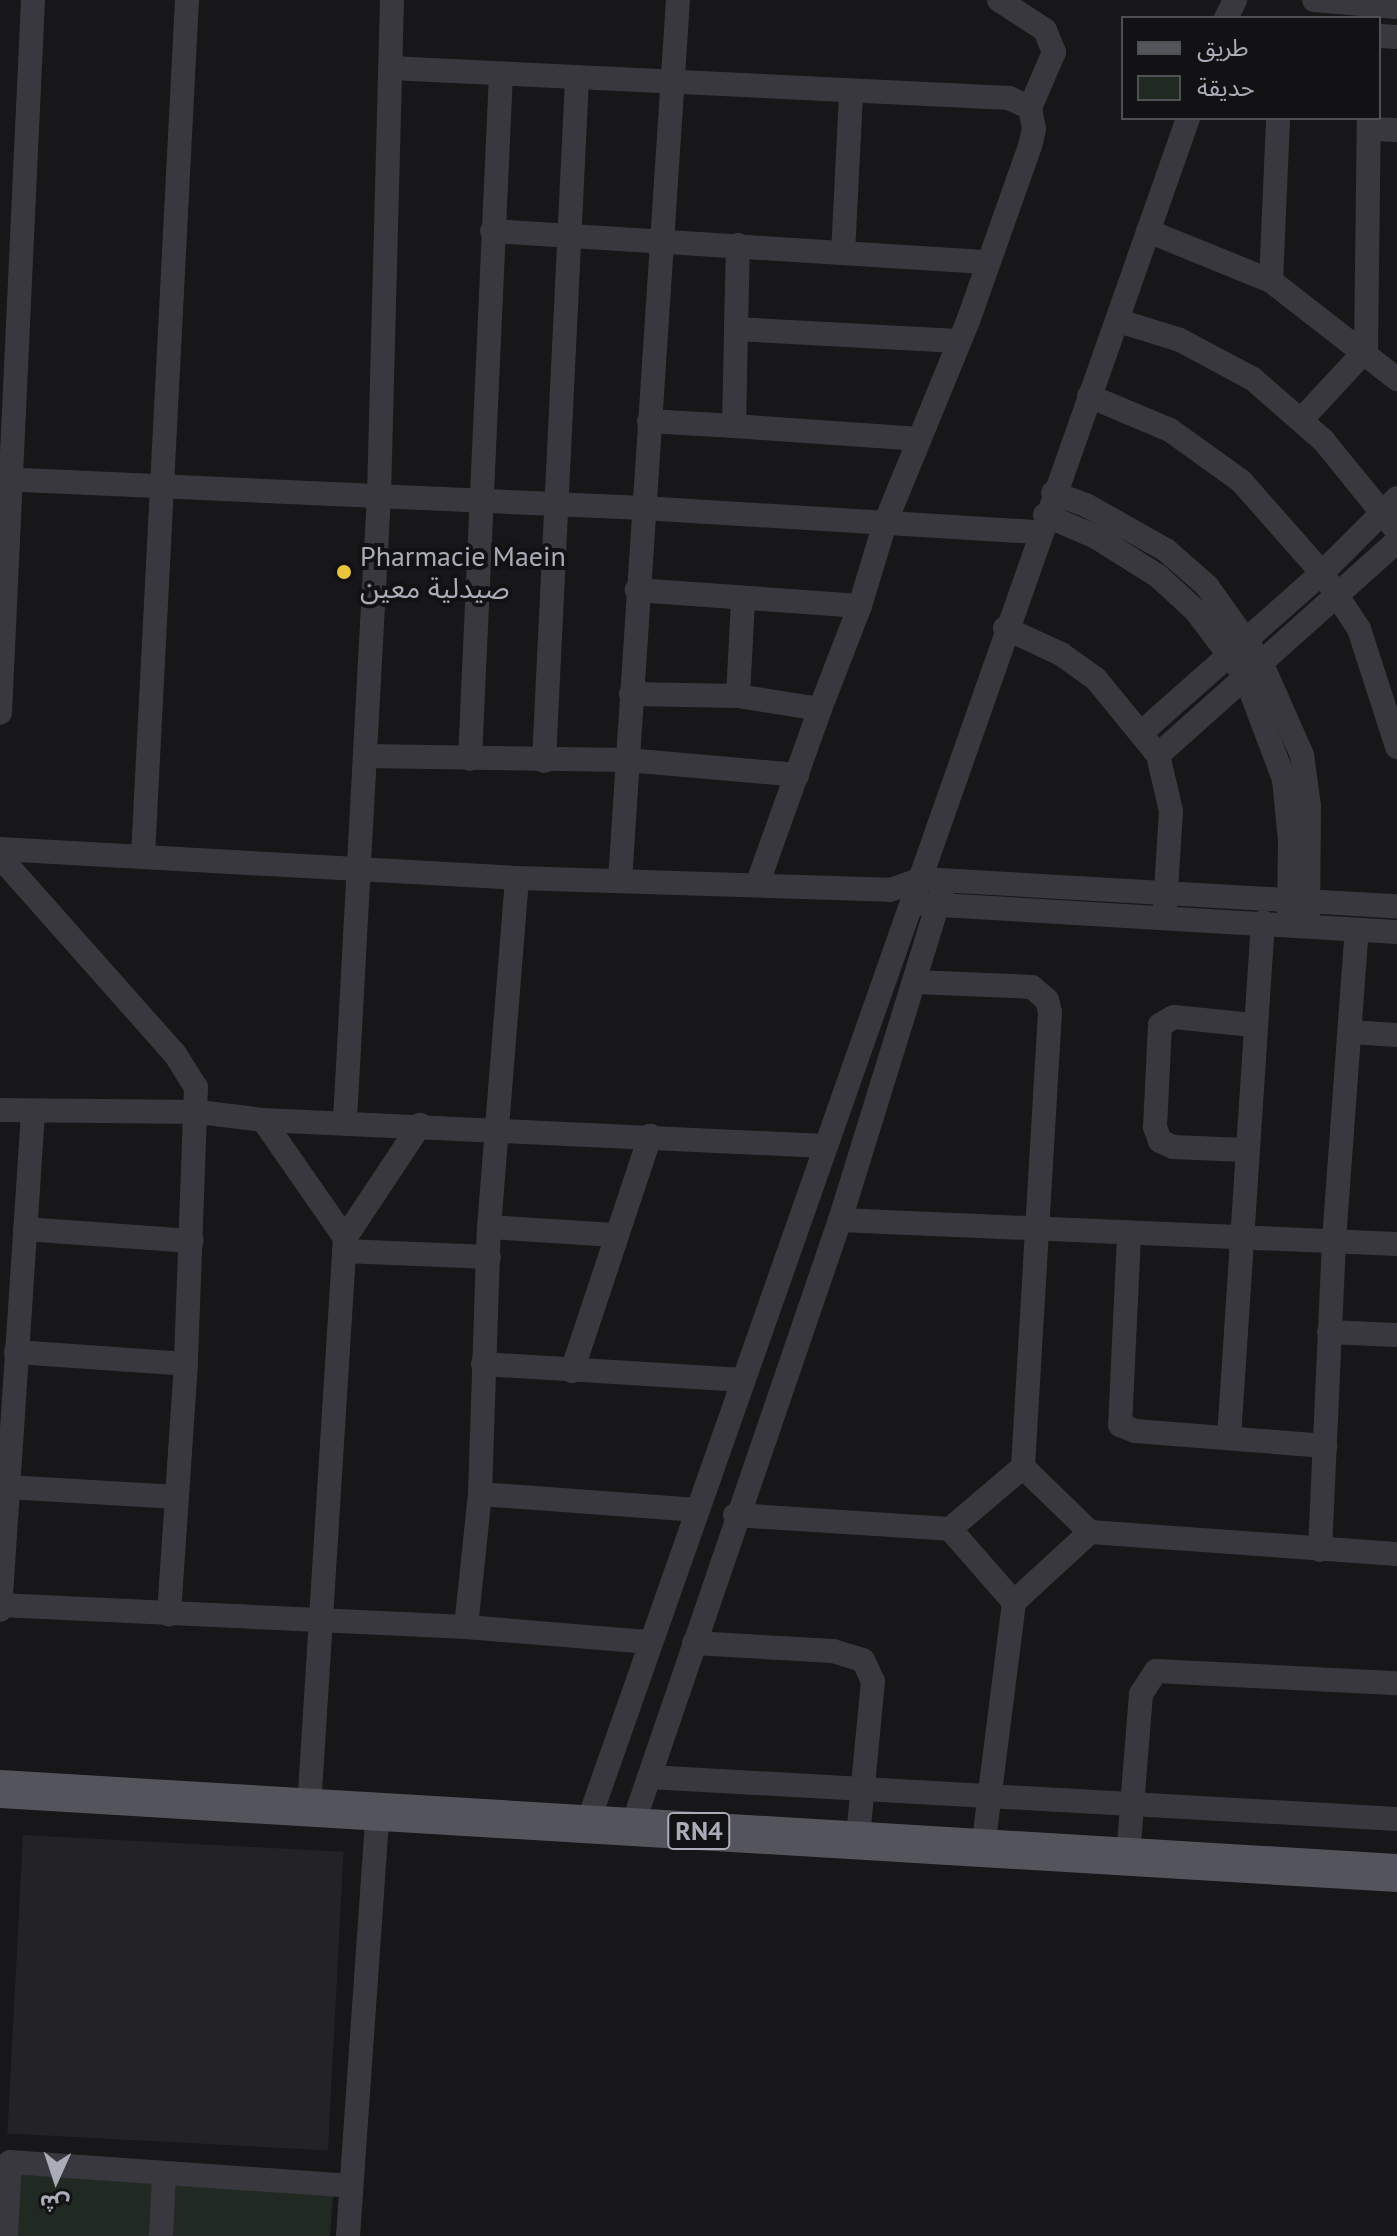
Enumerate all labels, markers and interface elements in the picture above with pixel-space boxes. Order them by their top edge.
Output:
legend [1121,16,1381,120]
text: طريق [1197,32,1249,63]
text: حديقة [1197,72,1255,103]
place label: Pharmacie Maein صيدلية معين [360,539,566,605]
marker: Pharmacie Maein صيدلية معين [335,563,353,581]
road number: RN4 [667,1809,731,1853]
north arrow [16,2140,96,2220]
text: ش [39,2189,71,2219]

